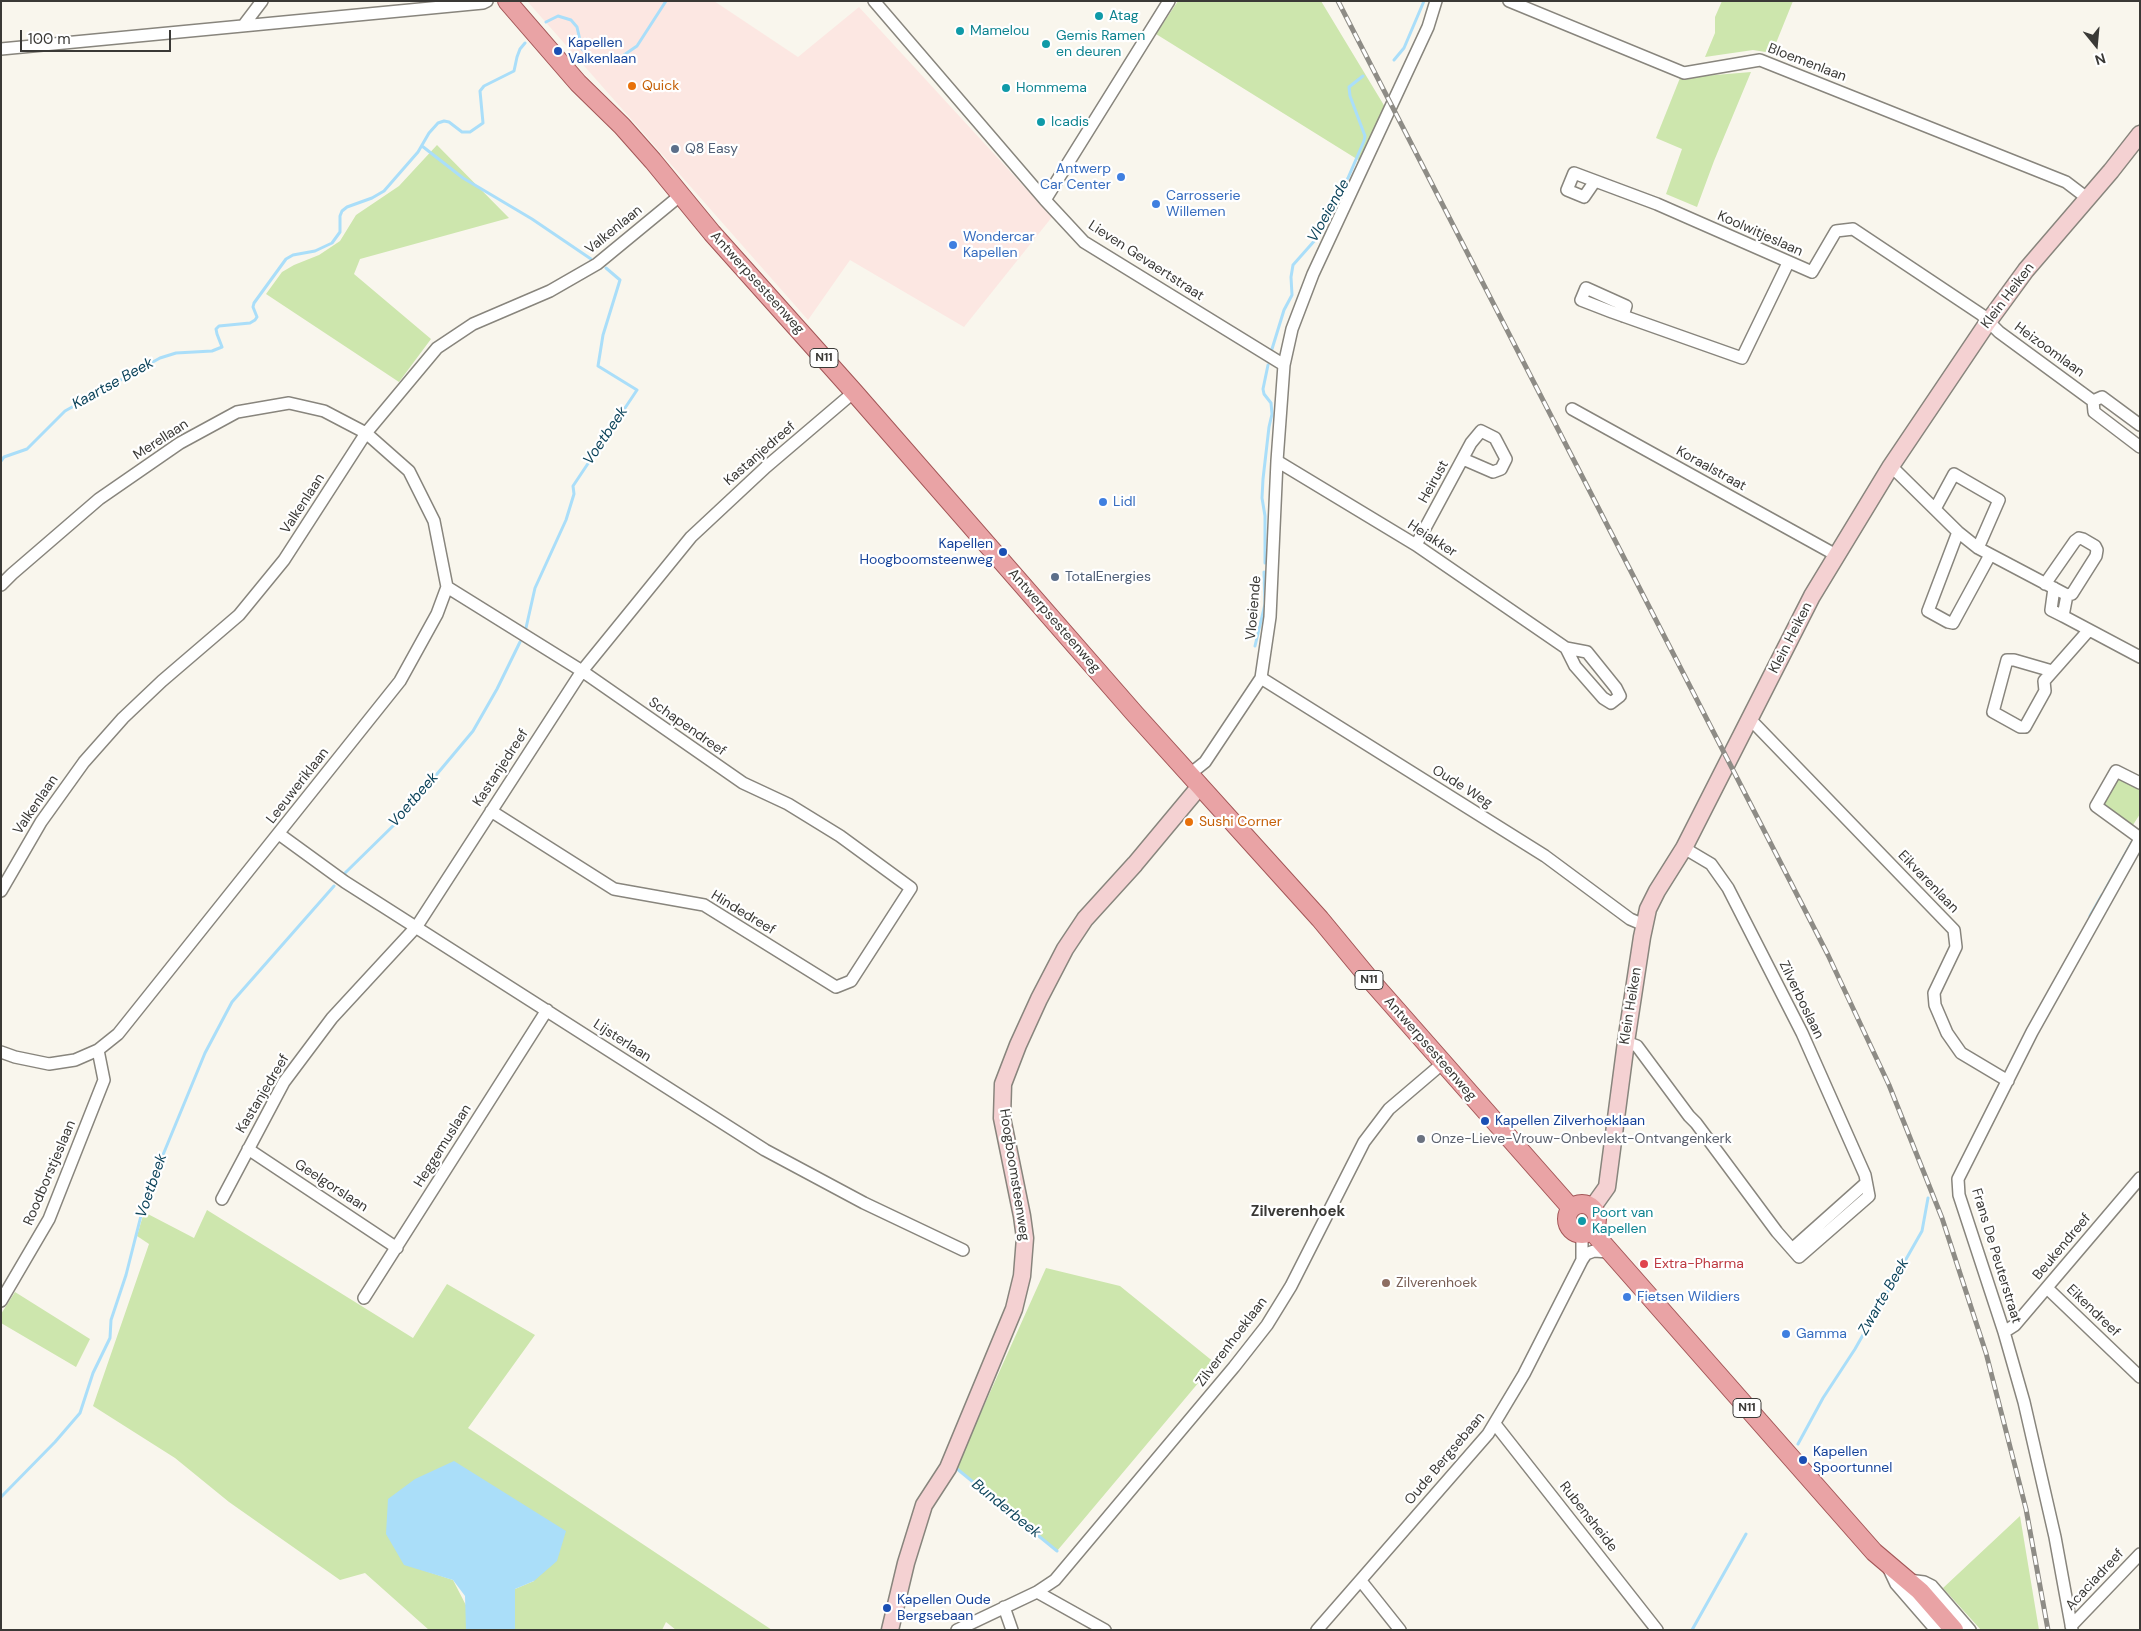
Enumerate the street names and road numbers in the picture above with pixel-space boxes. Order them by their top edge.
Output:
street label: Bloemenlaan [1765,40,1849,86]
street label: Valkenlaan [582,202,646,258]
street label: Koolwitjeslaan [1715,208,1805,260]
street label: Lieven Gevaertstraat [1085,217,1207,305]
street label: Antwerpsesteenweg [707,228,807,338]
street label: Klein Heiken [1978,260,2038,332]
street label: Heizoomlaan [2011,319,2087,381]
road number: N11 [810,348,838,368]
street label: Merellaan [130,416,192,464]
street label: Kastanjedreef [721,418,799,490]
street label: Koraalstraat [1673,443,1749,495]
street label: Heirust [1415,458,1453,506]
street label: Valkenlaan [277,471,329,537]
street label: Heiakker [1404,517,1460,561]
street label: Antwerpsesteenweg [1004,566,1104,676]
street label: Vloeiende [1243,575,1265,641]
street label: Klein Heiken [1766,600,1816,676]
street label: Schapendreef [645,694,729,760]
street label: Kastanjedreef [470,726,532,810]
street label: Leeuweriklaan [263,745,333,827]
street label: Oude Weg [1429,762,1495,812]
street label: Valkenlaan [10,772,62,838]
street label: Eikvarenlaan [1894,847,1962,917]
street label: Hindedreef [708,887,778,939]
street label: Zilverboslaan [1775,958,1827,1042]
street label: Klein Heiken [1617,966,1645,1046]
road number: N11 [1355,970,1383,990]
street label: Antwerpsesteenweg [1380,994,1480,1104]
street label: Lijsterlaan [590,1016,654,1066]
street label: Kastanjedreef [233,1052,293,1136]
street label: Heggemuslaan [411,1101,475,1191]
street label: Hoogboomsteenweg [995,1108,1033,1242]
street label: Roodborstjeslaan [20,1118,80,1228]
street label: Geelgorslaan [291,1156,371,1216]
street label: Frans De Peuterstraat [1967,1186,2025,1326]
street label: Beukendreef [2029,1210,2095,1284]
street label: Eikendreef [2063,1281,2123,1341]
street label: Zilverenhoeklaan [1193,1294,1271,1390]
road number: N11 [1733,1399,1761,1418]
street label: Oude Bergsebaan [1401,1409,1489,1509]
street label: Rubensheide [1555,1479,1621,1555]
street label: Acaciadreef [2062,1546,2128,1614]

